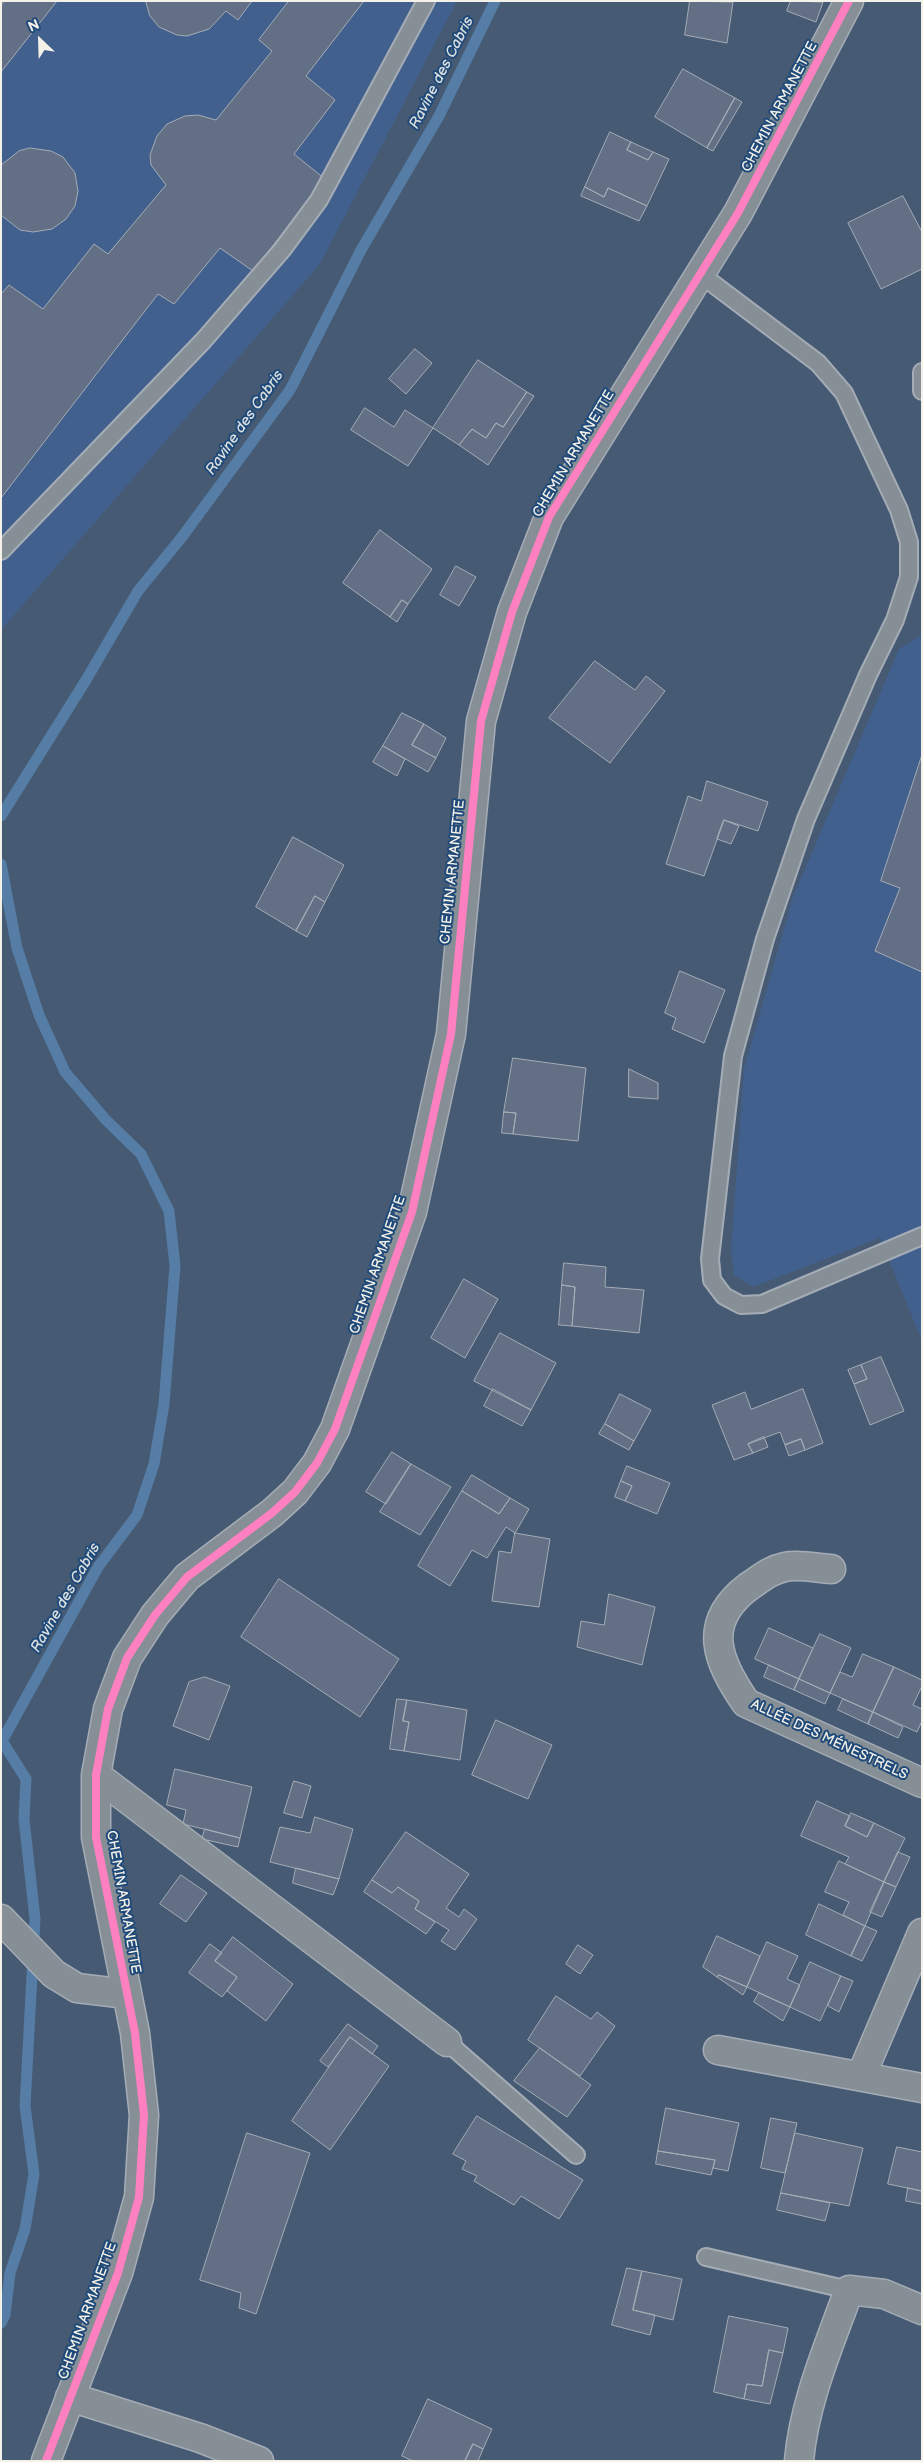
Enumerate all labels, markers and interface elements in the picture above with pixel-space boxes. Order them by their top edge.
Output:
water label: Ravine des Cabris [406,14,478,132]
north arrow [15,15,65,65]
text: N [25,16,42,36]
street label: CHEMIN ARMANETTE [739,39,821,175]
water label: Ravine des Cabris [202,367,288,479]
street label: CHEMIN ARMANETTE [529,387,619,521]
street label: CHEMIN ARMANETTE [437,799,469,945]
street label: CHEMIN ARMANETTE [346,1194,410,1336]
water label: Ravine des Cabris [27,1540,105,1656]
street label: ALLÉE DES MÉNESTRELS [748,1696,910,1784]
street label: CHEMIN ARMANETTE [102,1829,144,1975]
street label: CHEMIN ARMANETTE [55,2240,121,2382]

